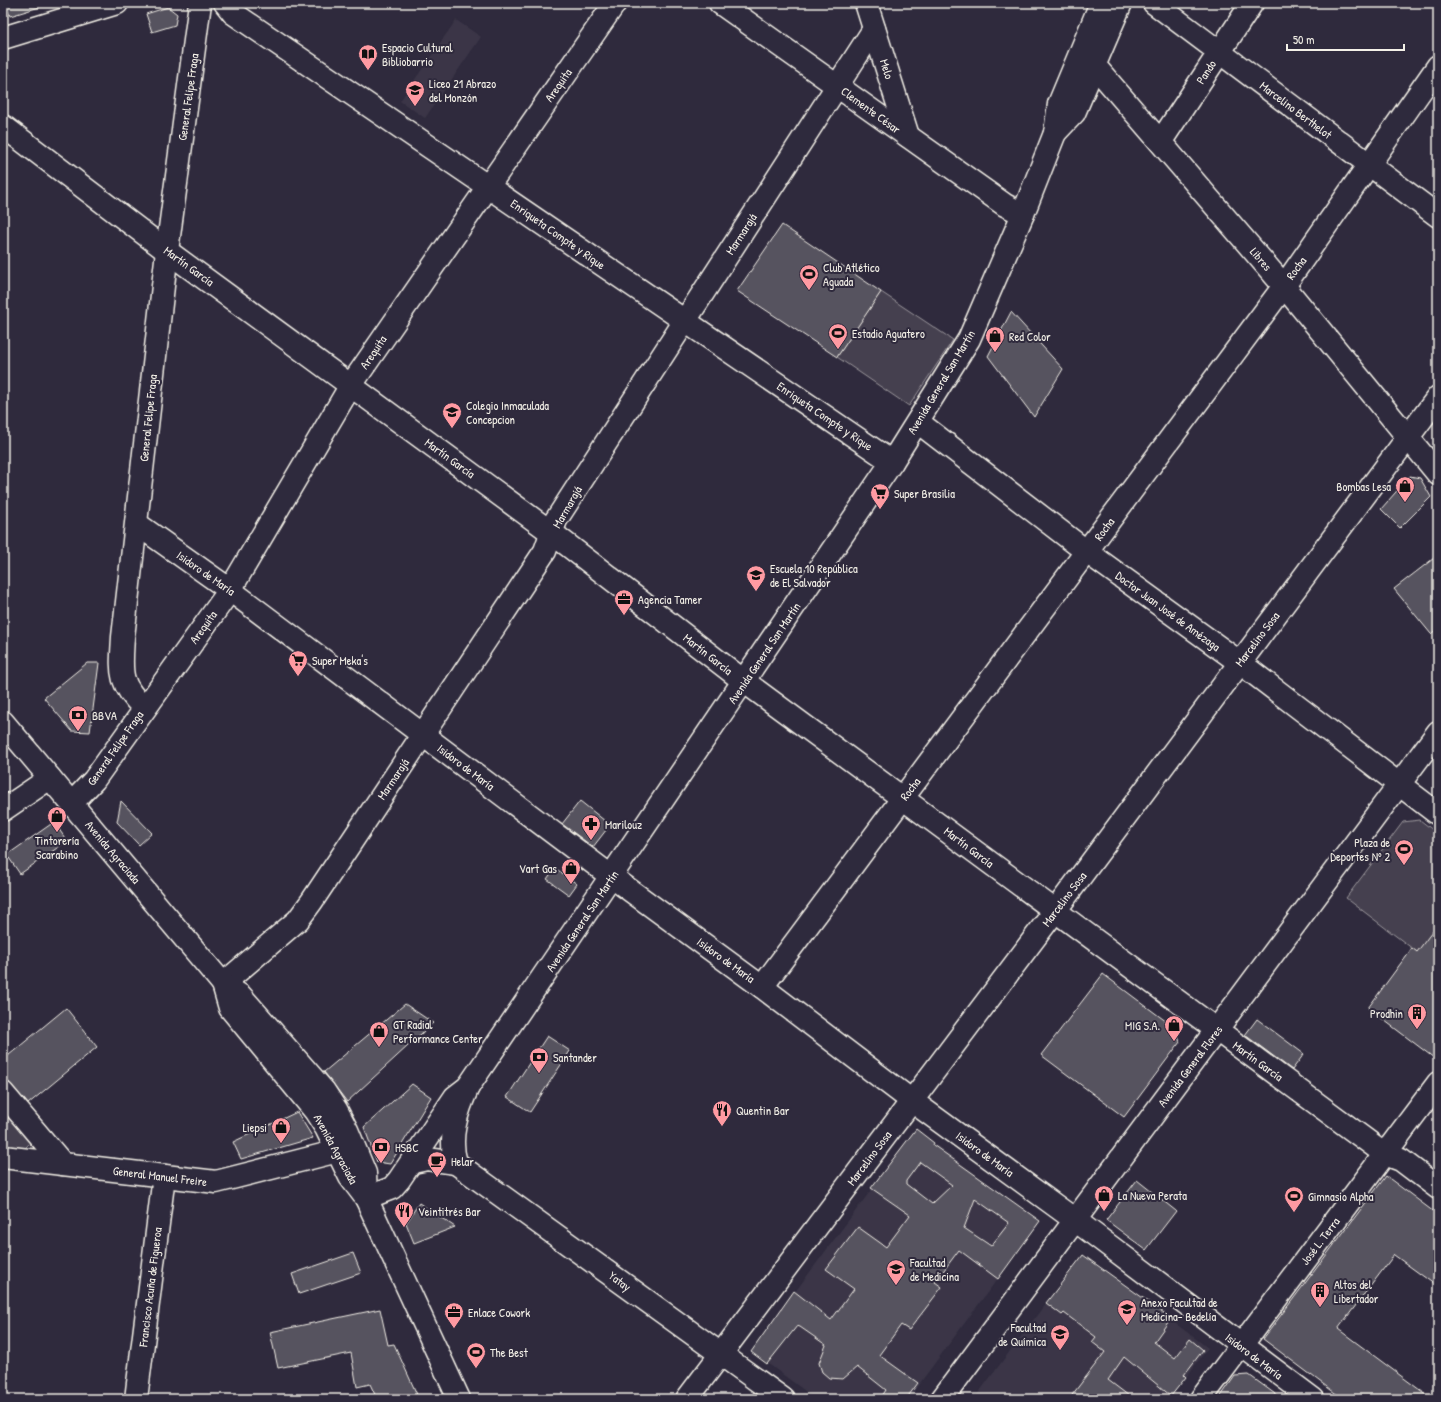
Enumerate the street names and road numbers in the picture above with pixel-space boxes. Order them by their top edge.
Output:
street label: General Felipe Fraga [173,52,203,142]
street label: Melo [876,57,898,81]
street label: Pando [1192,57,1220,87]
street label: Arequita [540,65,576,105]
street label: Marcelino Berthelot [1256,77,1336,143]
street label: Clemente César [838,83,905,138]
street label: Enriqueta Compte y Rique [507,195,609,273]
street label: Marmarajá [721,210,761,258]
street label: Martín García [160,242,218,290]
street label: Libres [1246,244,1276,275]
street label: Rocha [1282,253,1310,283]
street label: Avenida General San Martín [903,327,979,437]
street label: Arequita [356,332,391,372]
street label: General Felipe Fraga [135,373,161,463]
street label: Enriqueta Compte y Rique [774,378,876,455]
street label: Martín García [421,434,479,482]
street label: Marmarajá [548,483,586,531]
street label: Rocha [1090,514,1118,544]
street label: Isidoro de María [173,547,239,600]
street label: Doctor Juan José de Amézaga [1112,567,1224,655]
street label: Avenida General San Martín [724,599,804,707]
street label: Arequita [185,607,221,647]
street label: Marcelino Sosa [1231,608,1283,670]
street label: Martín García [680,629,737,679]
street label: General Felipe Fraga [83,707,147,789]
street label: Isidoro de María [434,740,498,794]
street label: Marmarajá [373,755,413,803]
street label: Rocha [896,774,924,804]
street label: Avenida Agraciada [82,817,145,887]
street label: Martín García [940,823,998,872]
street label: Avenida General San Martín [542,867,622,975]
street label: Marcelino Sosa [1038,868,1090,930]
street label: Isidoro de María [694,933,759,987]
street label: Avenida General Flores [1154,1021,1227,1110]
street label: Martín García [1229,1037,1287,1085]
street label: Avenida Agraciada [310,1111,362,1187]
street label: Marcelino Sosa [843,1127,895,1189]
street label: Isidoro de María [953,1127,1018,1181]
street label: General Manuel Freire [112,1162,208,1190]
street label: José L. Terra [1296,1213,1344,1268]
street label: Francisco Acuña de Figueroa [134,1226,166,1349]
street label: Yatay [605,1267,635,1295]
street label: Isidoro de María [1222,1329,1286,1383]

